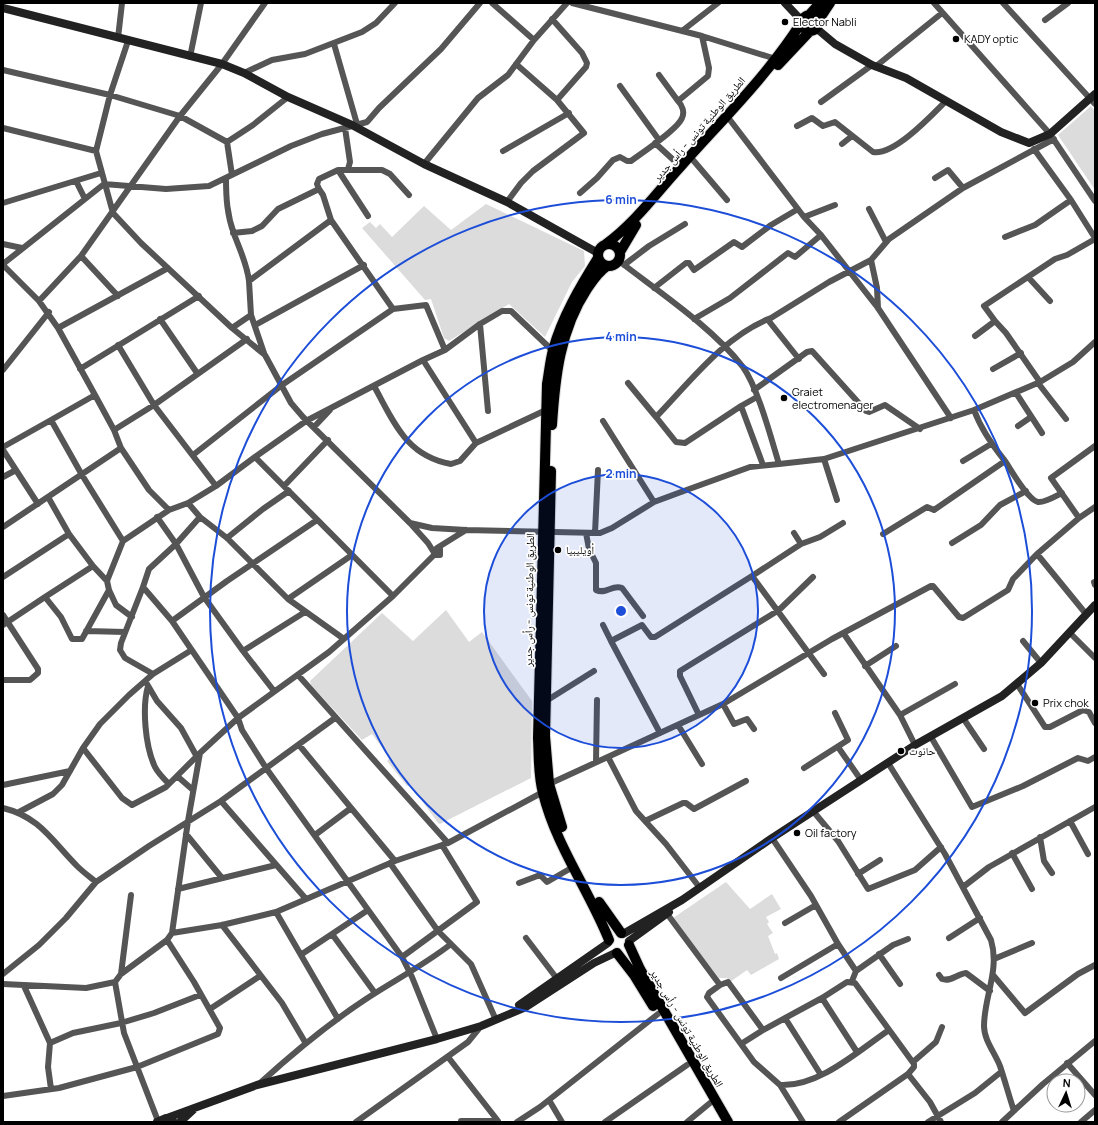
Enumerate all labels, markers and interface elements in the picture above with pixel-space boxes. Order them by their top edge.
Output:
place label: Elector Nabli [793,14,857,29]
marker: Elector Nabli [780,17,790,27]
place label: KADY optic [964,31,1019,46]
marker: KADY optic [951,34,961,44]
street label: الطريق الوطنية تونس - رأس جدير [648,73,748,185]
text: 6 min [605,191,637,208]
text: 4 min [605,328,637,345]
place label: Graiet electromenager [792,384,873,412]
marker: Graiet electromenager [779,393,789,403]
text: 2 min [605,465,637,482]
street label: الطريق الوطنية تونس - رأس جدير [520,533,537,668]
place label: أويليبيا [566,542,594,557]
marker: أويليبيا [553,545,563,555]
centre of rings [614,604,628,618]
place label: Prix chok [1043,695,1089,710]
marker: Prix chok [1030,698,1040,708]
place label: حانوت [909,743,935,758]
marker: حانوت [896,746,906,756]
place label: Oil factory [805,825,857,840]
marker: Oil factory [792,828,802,838]
street label: الطريق الوطنية تونس - رأس جدير [647,965,727,1089]
north arrow [1046,1073,1086,1113]
text: N [1062,1075,1071,1090]

